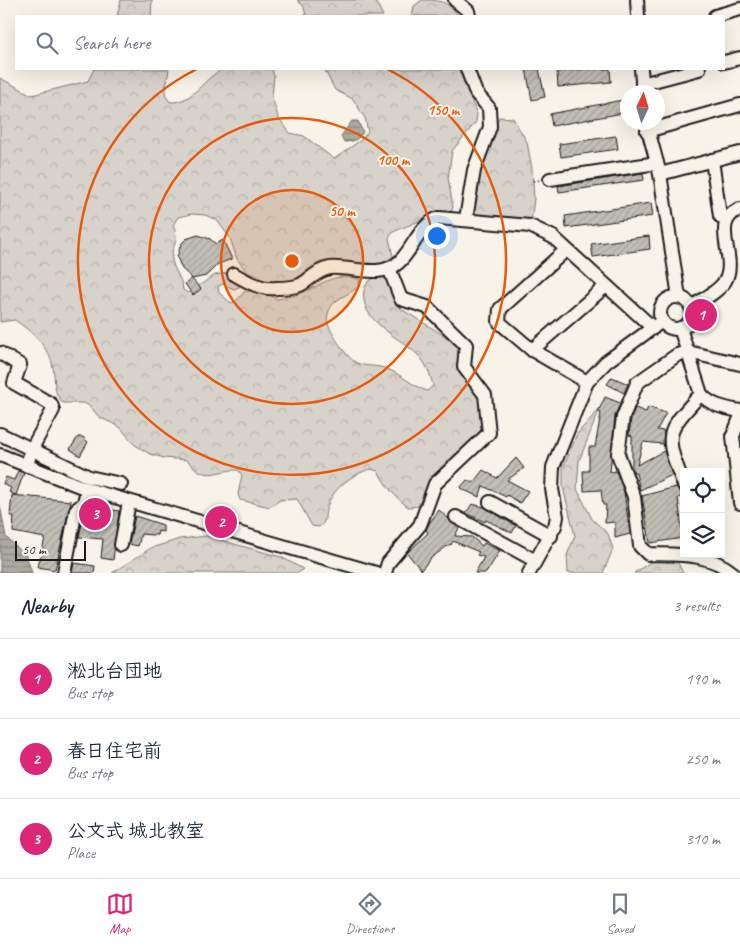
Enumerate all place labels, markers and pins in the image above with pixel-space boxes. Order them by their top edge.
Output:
centre of rings [283,252,301,270]
pin: 1 [685,296,717,334]
pin: 3 [79,495,111,533]
pin: 2 [205,503,237,541]

